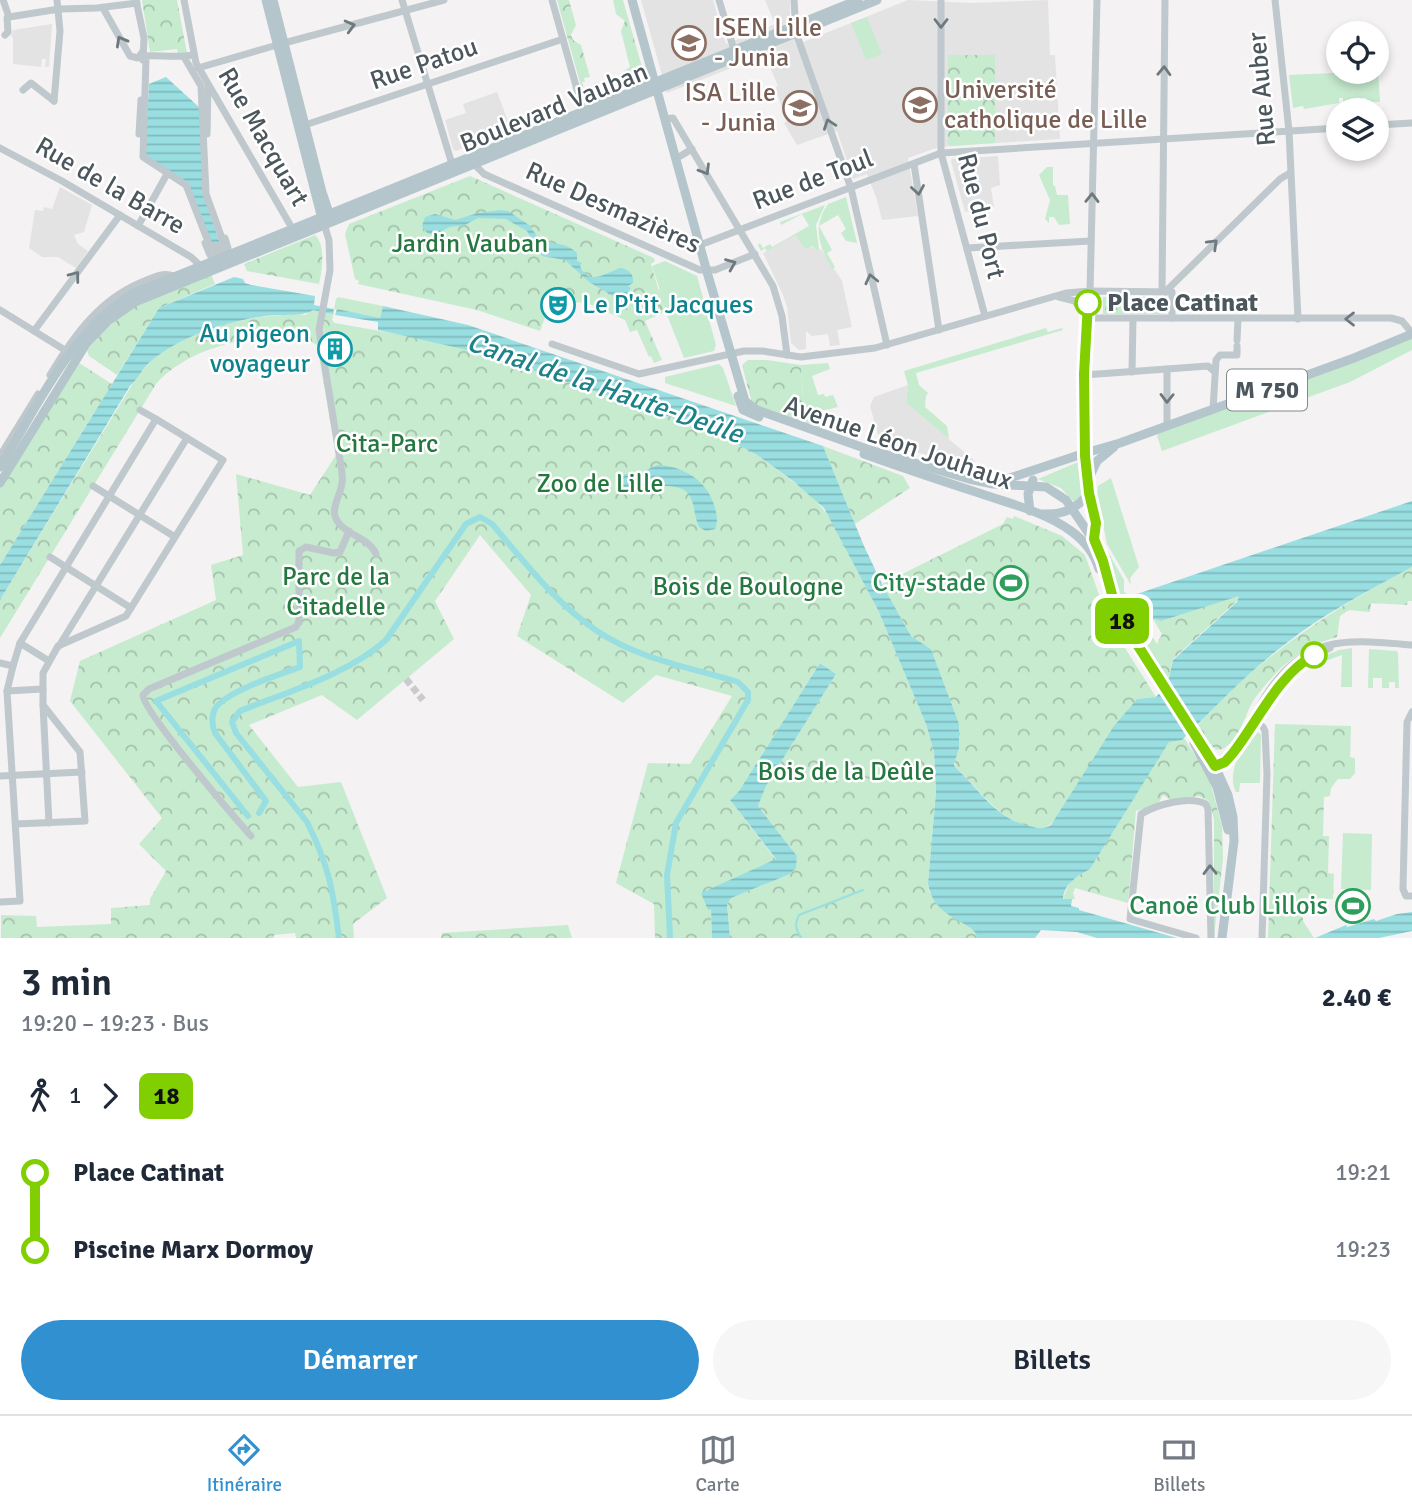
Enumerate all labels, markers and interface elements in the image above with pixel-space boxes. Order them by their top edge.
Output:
place label: ISEN Lille - Junia [714,12,822,74]
one-way arrow [933,18,949,28]
one-way arrow [344,19,356,34]
map controls [1326,21,1389,161]
button: locate [1326,21,1389,84]
school or university icon: ISEN Lille - Junia [670,24,708,62]
street label: Rue Auber [1241,30,1283,147]
street label: Rue Patou [366,31,482,97]
one-way arrow [116,35,129,48]
street label: Boulevard Vauban [455,56,653,160]
street label: Rue Macquart [210,62,316,212]
one-way arrow [1156,65,1172,76]
place label: Université catholique de Lille [944,74,1148,136]
place label: ISA Lille - Junia [684,77,776,139]
school or university icon: Université catholique de Lille [901,86,939,124]
school or university icon: ISA Lille - Junia [781,89,819,127]
button: layers [1326,98,1389,161]
one-way arrow [823,118,837,130]
street label: Rue de la Barre [29,130,191,242]
street label: Rue de Toul [748,142,878,218]
street label: Rue du Port [950,150,1012,282]
street label: Rue Desmazières [521,155,705,261]
one-way arrow [696,162,709,175]
one-way arrow [910,184,925,196]
one-way arrow [1084,192,1100,203]
park label: Jardin Vauban [392,228,548,260]
one-way arrow [1205,240,1218,253]
one-way arrow [724,258,736,272]
one-way arrow [66,271,79,284]
one-way arrow [864,273,879,285]
theatre icon: Le P'tit Jacques [539,286,577,324]
place label: Place Catinat [1107,287,1258,319]
place label: Le P'tit Jacques [582,289,753,321]
marker: Place Catinat [1075,290,1101,316]
one-way arrow [1344,311,1355,327]
place label: Au pigeon voyageur [199,318,310,380]
water label: Canal de la Haute-Deûle [463,325,749,452]
building icon: Au pigeon voyageur [316,330,354,368]
road number: M 750 [1227,370,1307,410]
street label: Avenue Léon Jouhaux [780,389,1016,497]
one-way arrow [1159,393,1175,403]
park label: Cita-Parc [336,428,438,460]
park label: Zoo de Lille [536,468,664,500]
park label: Parc de la Citadelle [282,561,390,623]
sports icon: City-stade [992,564,1030,602]
place label: City-stade [873,567,986,599]
park label: Bois de Boulogne [652,571,844,603]
line badge: 18 [1090,598,1154,644]
text: 18 [1109,606,1135,636]
unlabelled marker [1301,642,1327,668]
park label: Bois de la Deûle [758,756,934,788]
one-way arrow [1202,864,1217,875]
sports icon: Canoë Club Lillois [1334,887,1372,925]
place label: Canoë Club Lillois [1129,890,1328,922]
text: 3 min [21,959,112,1006]
text: 2.40 € [1322,982,1391,1014]
text: 19:20 – 19:23 · Bus [21,1009,209,1038]
icon: walk [21,1077,59,1115]
icon: forward [91,1077,129,1115]
text: 1 [69,1081,81,1110]
text: 18 [153,1081,179,1111]
text: Place Catinat [73,1157,224,1189]
text: 19:21 [1335,1158,1391,1187]
text: Piscine Marx Dormoy [73,1234,313,1266]
text: 19:23 [1335,1235,1391,1264]
button: Démarrer [21,1320,699,1400]
button: Billets [713,1320,1391,1400]
tab: Itinéraire [207,1431,282,1497]
tab: Carte [695,1431,740,1497]
tab: Billets [1153,1431,1205,1497]

